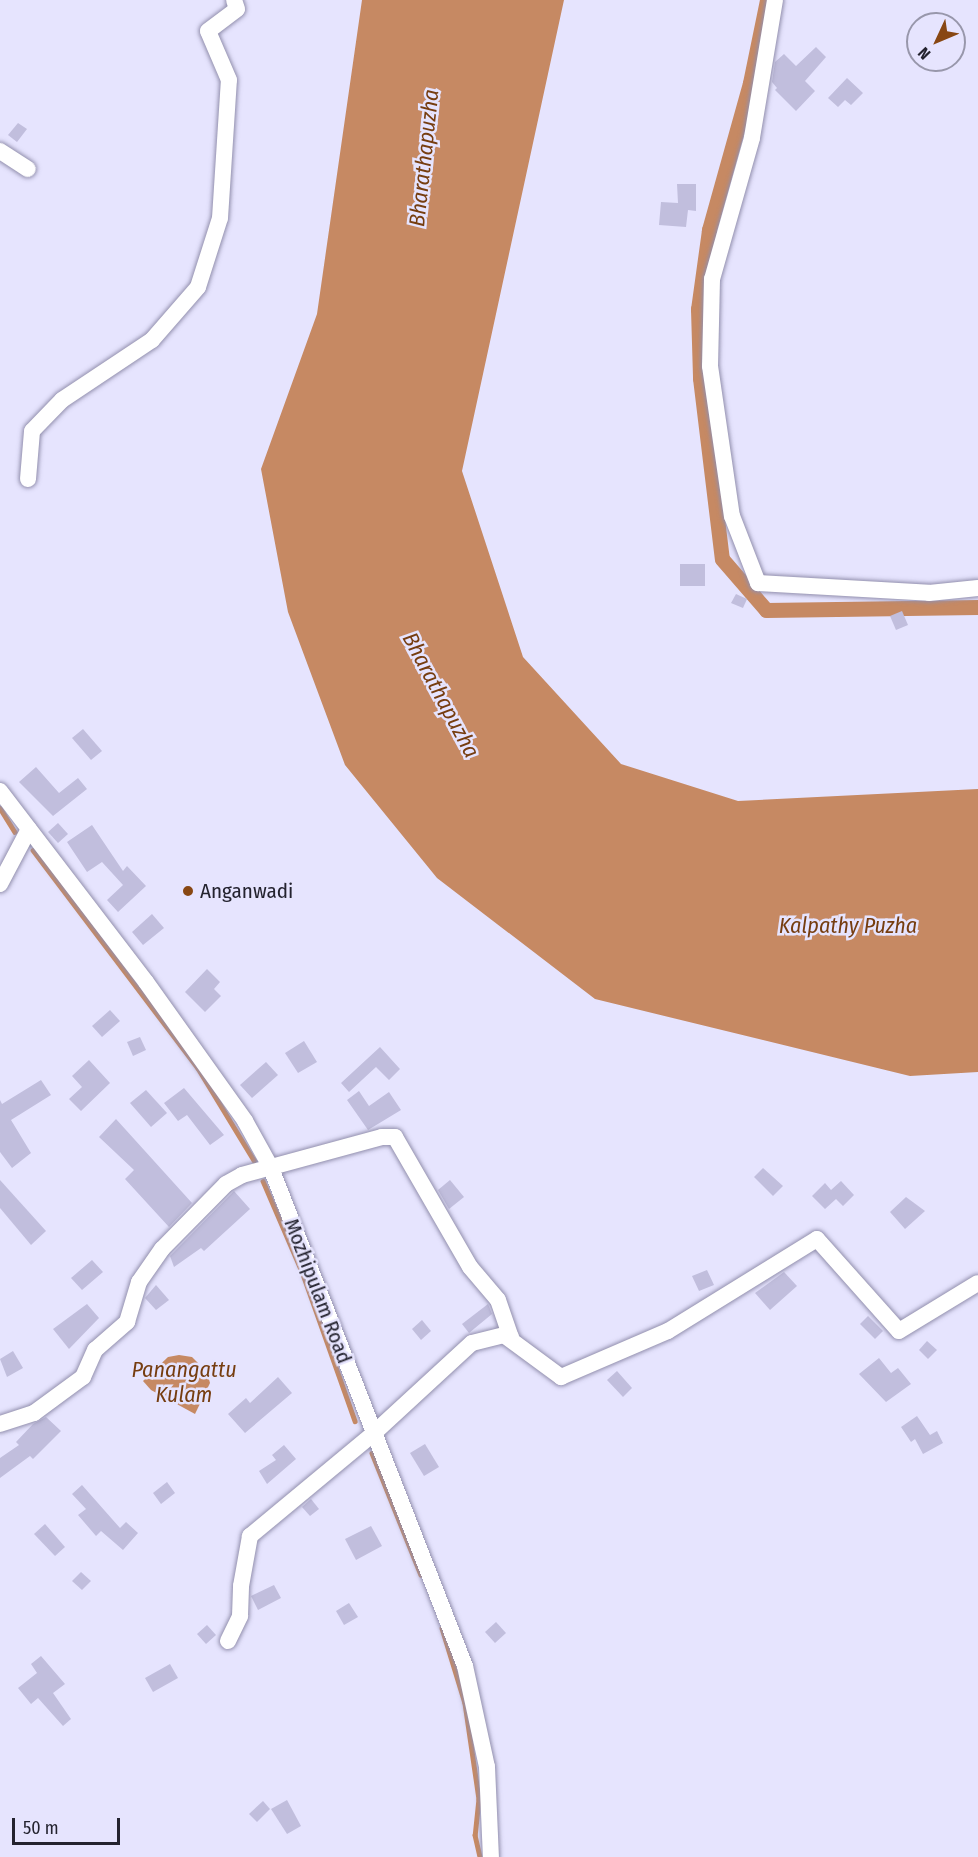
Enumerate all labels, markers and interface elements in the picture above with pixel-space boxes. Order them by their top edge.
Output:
north arrow [906,12,966,72]
text: N [914,43,934,64]
water label: Bharathapuzha [404,88,444,228]
water label: Bharathapuzha [397,628,485,762]
place label: Anganwadi [200,878,293,904]
marker: Anganwadi [181,884,195,898]
water label: Kalpathy Puzha [779,913,917,939]
street label: Mozhipulam Road [279,1215,357,1367]
water label: Panangattu Kulam [131,1356,237,1408]
scale bar [15,1806,123,1844]
text: 50 m [23,1817,59,1839]

